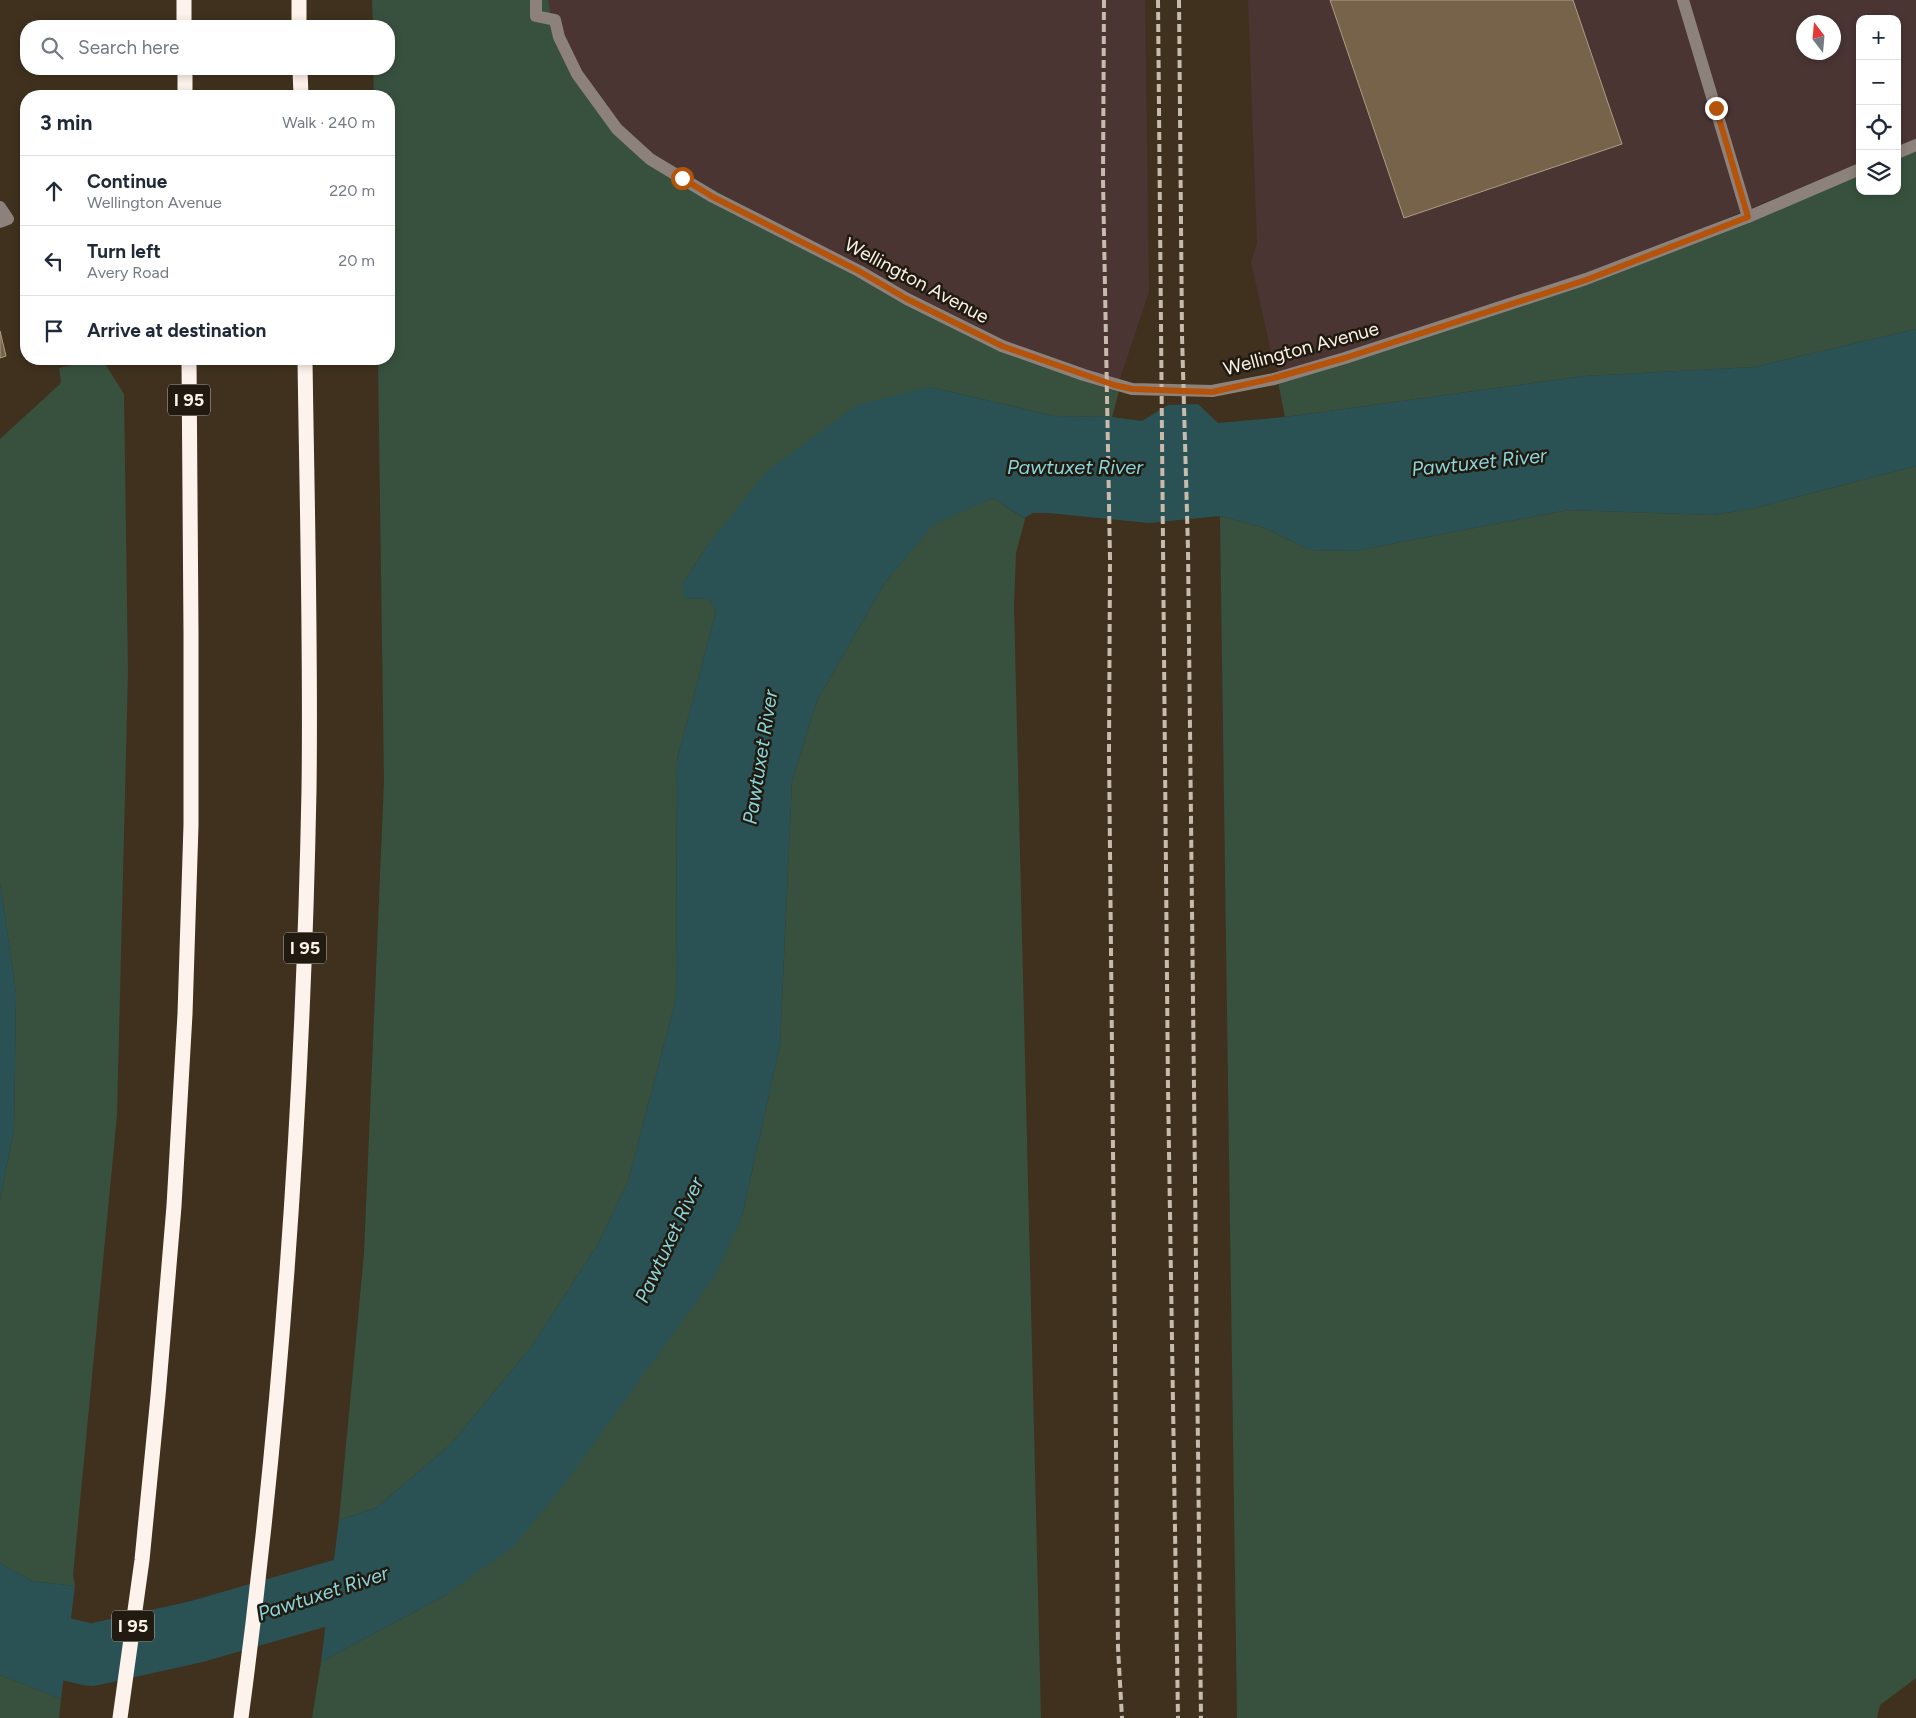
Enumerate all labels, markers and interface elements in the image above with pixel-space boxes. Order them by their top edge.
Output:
north arrow [1796,15,1841,60]
map controls [1856,15,1901,195]
button: + [1856,15,1901,60]
search box [20,20,395,75]
icon: search [38,34,66,62]
text: Search here [78,36,180,59]
button: − [1856,60,1901,105]
route end [1705,97,1728,120]
button: locate [1856,105,1901,150]
text: 3 min [40,110,92,135]
text: Walk · 240 m [282,113,375,132]
button: layers [1856,150,1901,195]
route start [671,167,694,190]
text: Continue [87,170,167,193]
icon: ahead [40,177,68,205]
text: 220 m [329,181,375,200]
text: Wellington Avenue [87,193,222,212]
street label: Wellington Avenue [841,233,993,328]
text: Turn left [87,240,161,263]
icon: left [40,247,68,275]
text: 20 m [338,251,375,270]
text: Avery Road [87,263,169,282]
icon: arrive [40,317,68,345]
street label: Wellington Avenue [1221,317,1381,380]
text: Arrive at destination [87,319,266,342]
road number: I 95 [168,384,210,416]
water label: Pawtuxet River [1410,443,1549,481]
water label: Pawtuxet River [1007,455,1144,479]
water label: Pawtuxet River [738,687,783,826]
road number: I 95 [284,932,326,964]
water label: Pawtuxet River [629,1172,709,1307]
water label: Pawtuxet River [255,1560,392,1625]
road number: I 95 [112,1610,154,1642]

